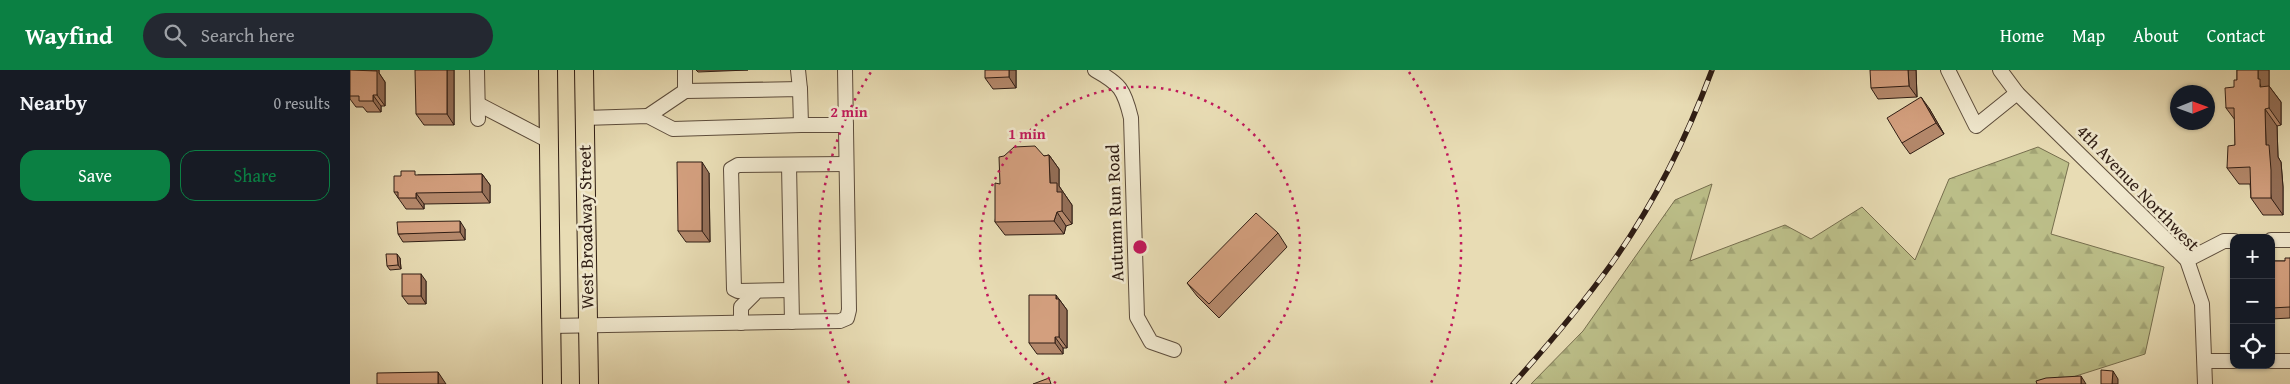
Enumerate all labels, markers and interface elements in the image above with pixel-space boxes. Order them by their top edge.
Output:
search box [143,13,493,58]
text: Wayfind [25,18,113,53]
icon: search [161,21,189,49]
text: Search here [201,21,295,49]
text: Home [2000,22,2044,49]
text: Map [2072,22,2105,49]
text: About [2133,22,2179,49]
text: Contact [2207,22,2265,49]
north arrow [2170,85,2215,130]
text: Nearby [20,87,87,118]
text: 0 results [273,91,330,115]
text: 2 min [830,101,868,122]
street label: 4th Avenue Northwest [2070,118,2207,258]
text: 1 min [1008,123,1046,144]
street label: West Broadway Street [571,144,600,310]
street label: Autumn Run Road [1099,144,1130,282]
button: Save [20,150,170,201]
button: Share [180,150,330,201]
map controls [2230,234,2275,369]
button: + [2230,234,2275,279]
centre of rings [1131,238,1149,256]
button: − [2230,279,2275,324]
button: locate [2230,324,2275,369]

